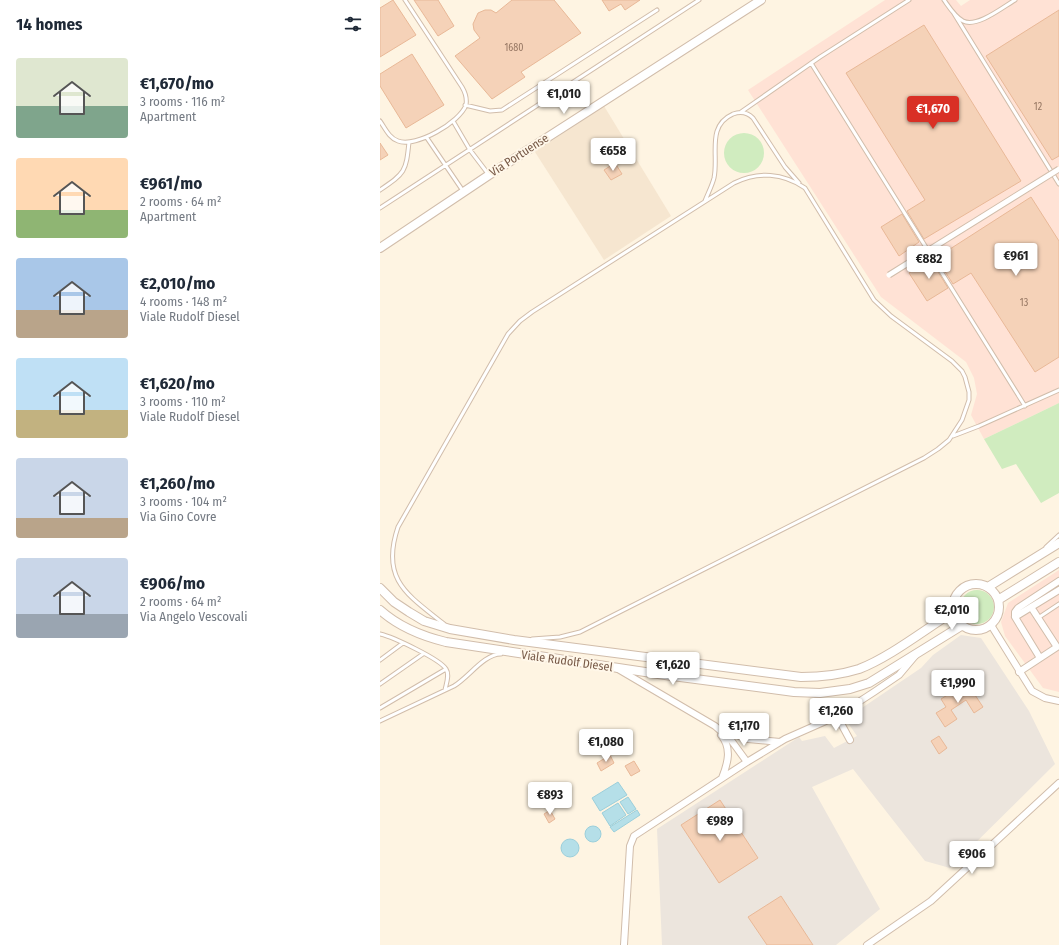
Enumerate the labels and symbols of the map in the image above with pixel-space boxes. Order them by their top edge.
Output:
house number: 1680 [504,42,524,54]
pin: €1,010 [531,81,597,115]
pin: €1,670 [900,96,966,130]
house number: 12 [1034,101,1043,113]
street label: Via Portuense [487,131,551,179]
pin: €658 [589,138,637,172]
pin: €961 [992,243,1040,277]
pin: €882 [905,246,953,280]
house number: 13 [1020,297,1029,309]
pin: €2,010 [919,597,985,631]
street label: Viale Rudolf Diesel [520,648,614,674]
pin: €1,620 [640,652,706,686]
pin: €1,990 [925,670,991,704]
pin: €1,260 [803,698,869,732]
pin: €1,170 [711,713,777,747]
pin: €1,080 [573,729,639,763]
pin: €893 [526,782,574,816]
pin: €989 [696,808,744,842]
pin: €906 [948,841,996,875]

